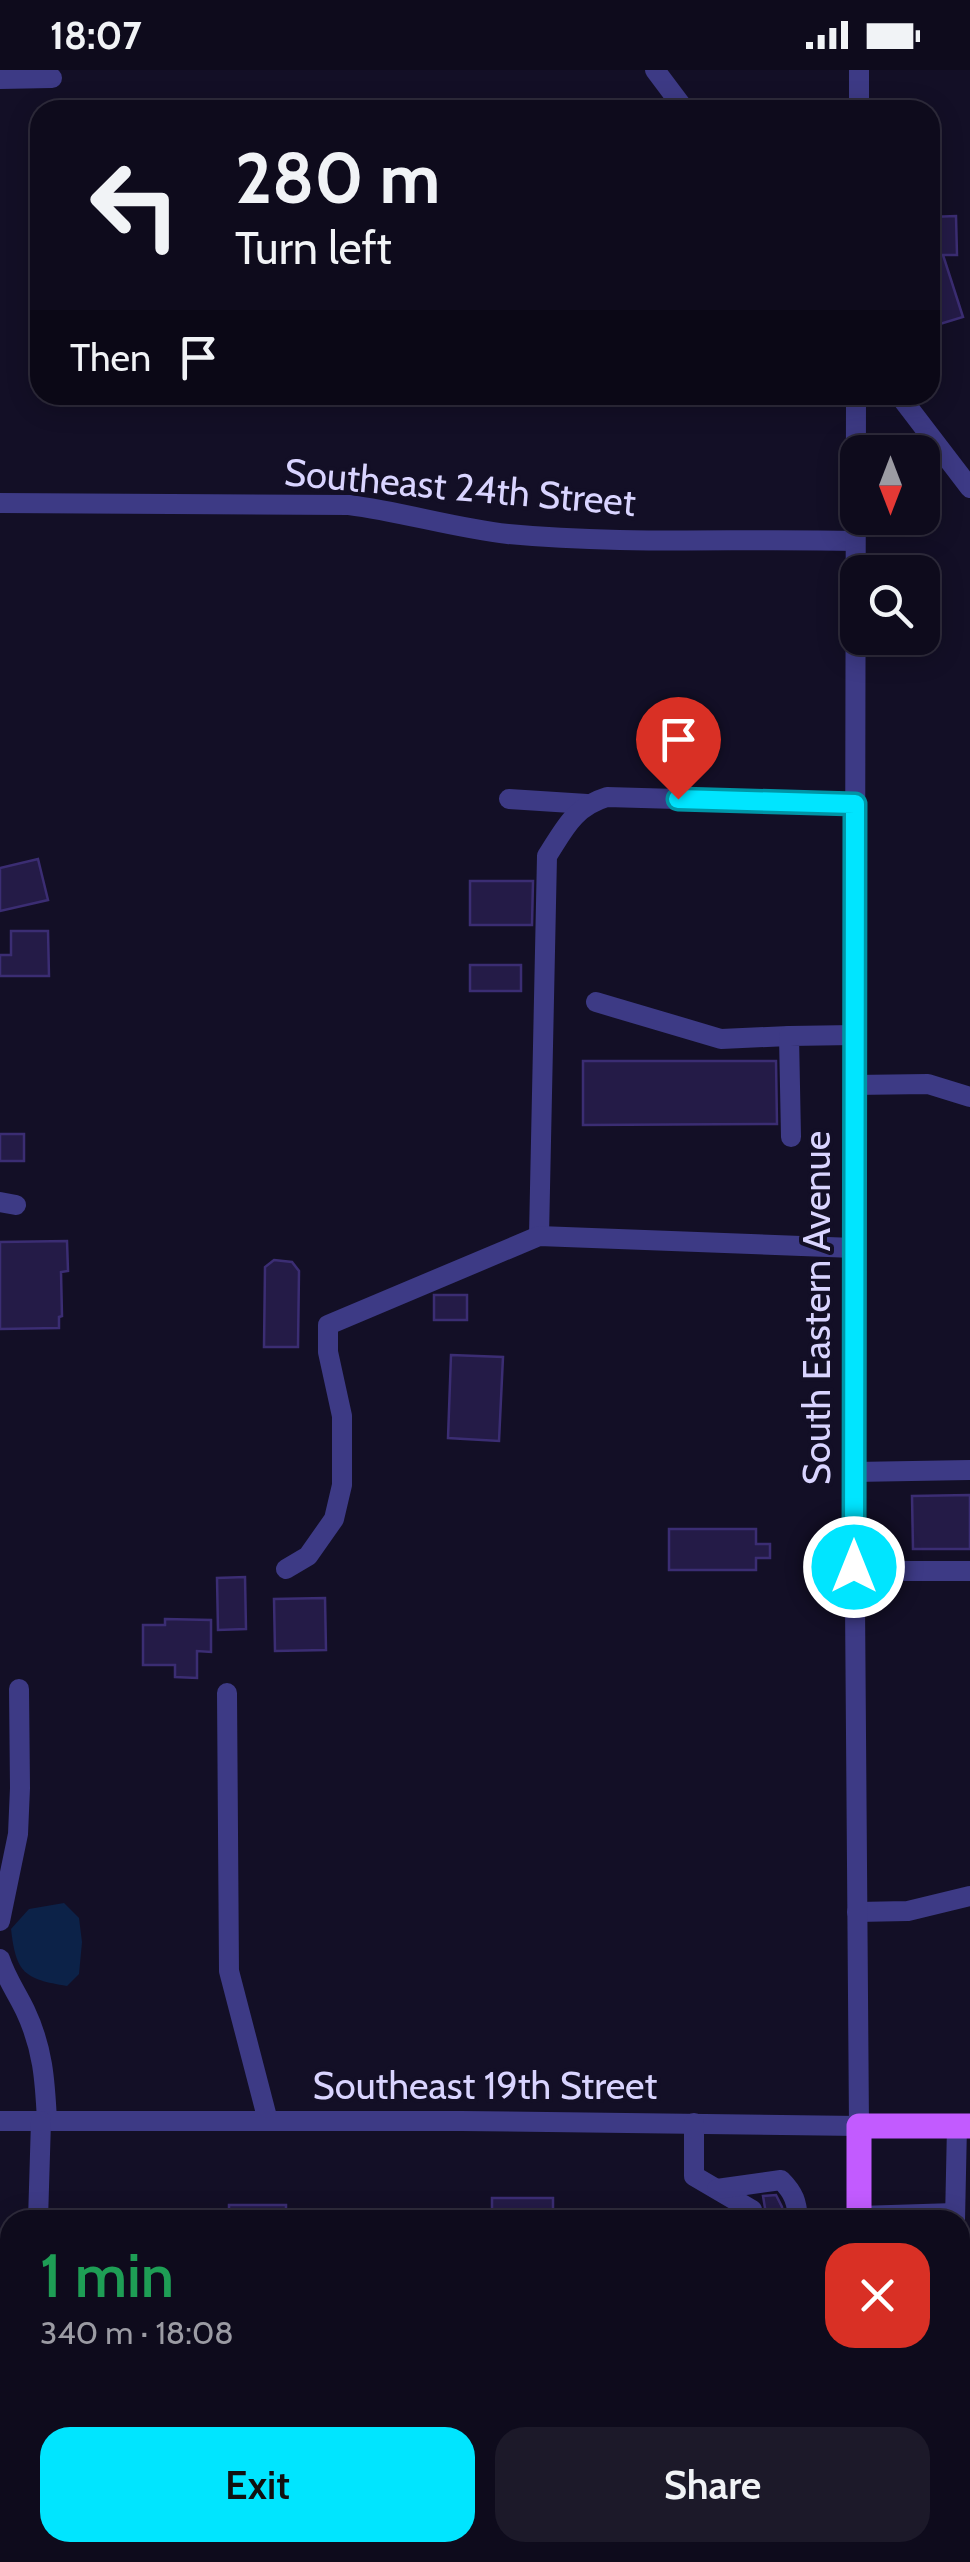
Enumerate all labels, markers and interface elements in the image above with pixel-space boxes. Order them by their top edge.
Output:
text: 18:07 [50,12,142,59]
text: 280 m [235,135,440,221]
icon: left [70,140,200,270]
text: Turn left [235,221,392,275]
icon: arrive [171,330,226,385]
text: Then [70,334,151,381]
north arrow [840,435,940,535]
map controls [840,435,940,655]
street label: Southeast 24th Street [282,448,638,526]
button: search [840,555,940,655]
pin [636,697,721,800]
icon: arrive [651,712,706,767]
street label: South Eastern Avenue [793,1131,840,1485]
position arrow [802,1515,906,1619]
street label: Southeast 19th Street [313,2062,658,2109]
text: 1 min [40,2239,174,2312]
button: close [825,2243,930,2348]
text: 340 m · 18:08 [40,2313,234,2352]
button: Exit [40,2427,475,2542]
button: Share [495,2427,930,2542]

